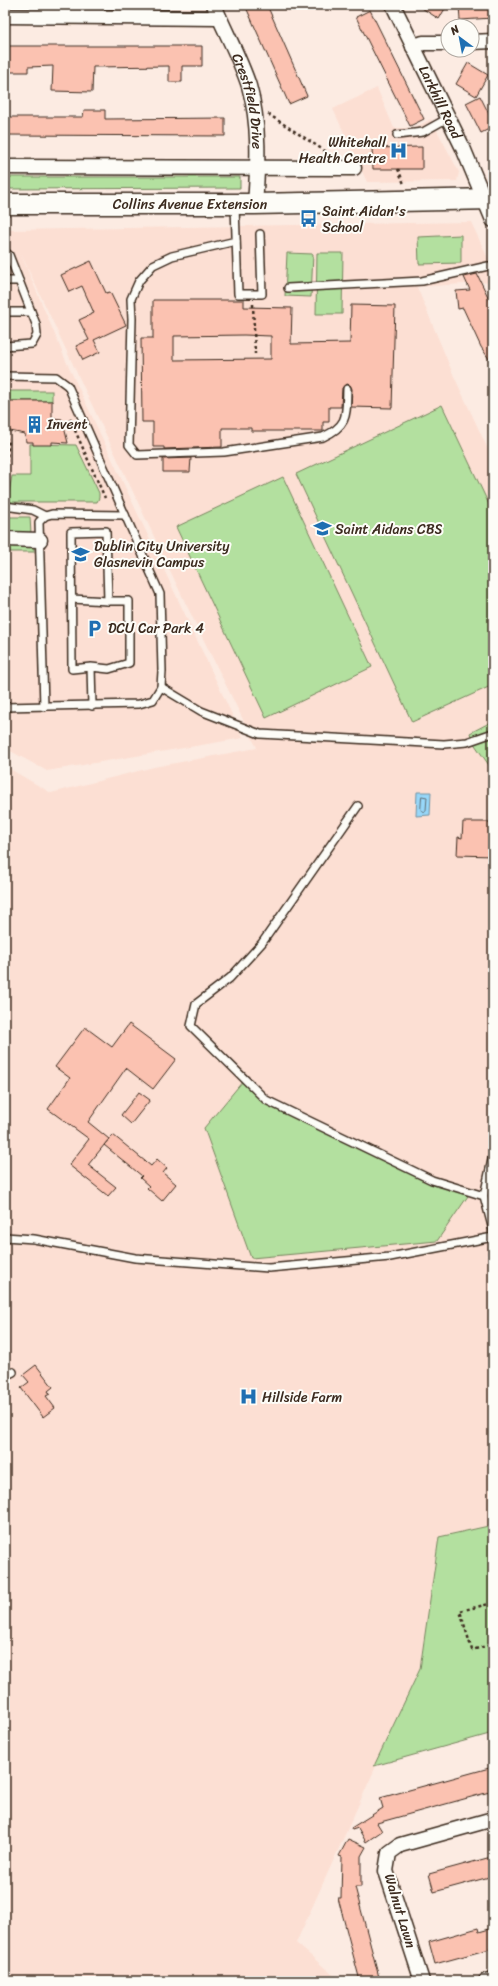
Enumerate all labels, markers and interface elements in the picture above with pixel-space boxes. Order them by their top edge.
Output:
north arrow [440,18,480,58]
text: N [446,20,464,41]
street label: Crestfield Drive [225,49,270,149]
street label: Larkhill Road [412,61,470,145]
place label: Whitehall Health Centre [299,130,387,171]
hospital icon: Whitehall Health Centre [389,140,409,160]
street label: Collins Avenue Extension [113,191,268,217]
place label: Saint Aidan's School [322,199,406,240]
bus stop icon: Saint Aidan's School [299,209,319,229]
place label: Invent [46,412,88,437]
building icon: Invent [24,414,44,434]
place label: Saint Aidans CBS [335,517,443,542]
school or university icon: Saint Aidans CBS [312,519,332,539]
place label: Dublin City University Glasnevin Campus [94,534,230,575]
school or university icon: Dublin City University Glasnevin Campus [71,544,91,564]
place label: DCU Car Park 4 [108,616,204,641]
parking icon: DCU Car Park 4 [85,618,105,638]
place label: Hillside Farm [262,1385,343,1410]
hospital icon: Hillside Farm [239,1387,259,1407]
street label: Walnut Lawn [377,1871,423,1952]

